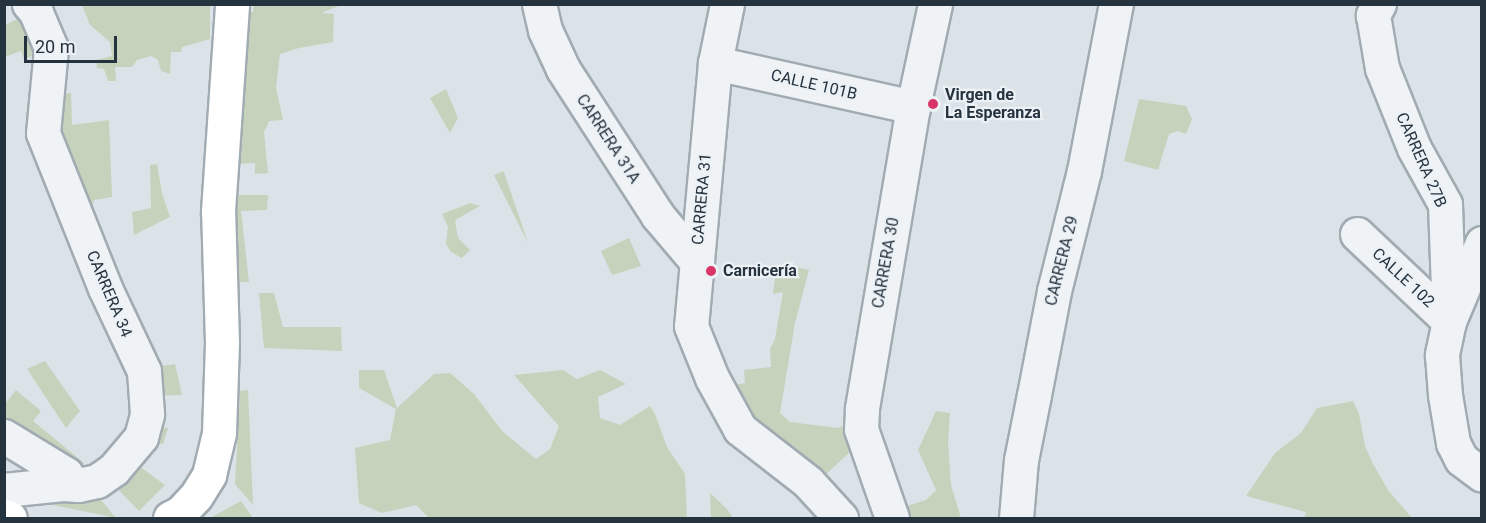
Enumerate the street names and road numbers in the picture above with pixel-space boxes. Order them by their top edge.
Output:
street label: CALLE 101B [769,66,859,104]
street label: CARRERA 31A [572,91,644,187]
street label: CARRERA 27B [1392,110,1450,210]
street label: CARRERA 31 [688,152,716,246]
street label: CARRERA 29 [1042,214,1082,308]
street label: CARRERA 30 [869,216,903,310]
street label: CALLE 102 [1368,244,1438,312]
street label: CARRERA 34 [82,248,136,340]

